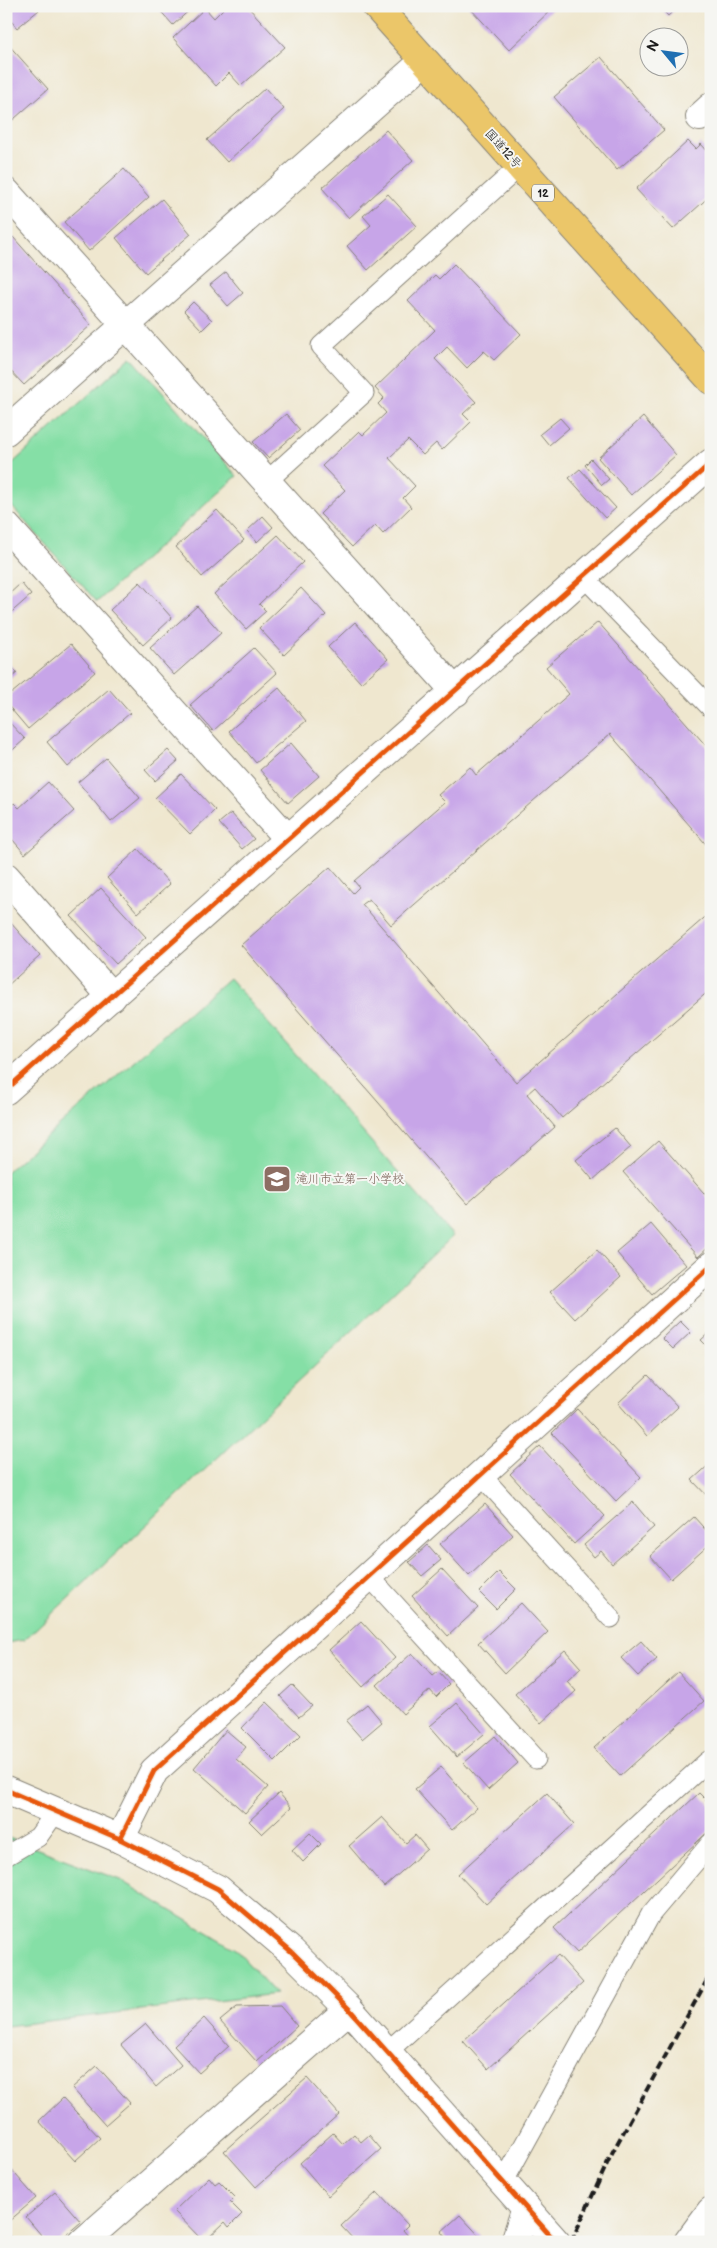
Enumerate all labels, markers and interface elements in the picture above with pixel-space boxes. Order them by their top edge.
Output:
north arrow [640,28,690,78]
text: N [643,37,663,55]
street label: 国道12号 [481,126,525,172]
road number: 12 [532,184,554,202]
school or university icon: 滝川市立第一小学校 [262,1164,292,1194]
place label: 滝川市立第一小学校 [296,1172,404,1187]

